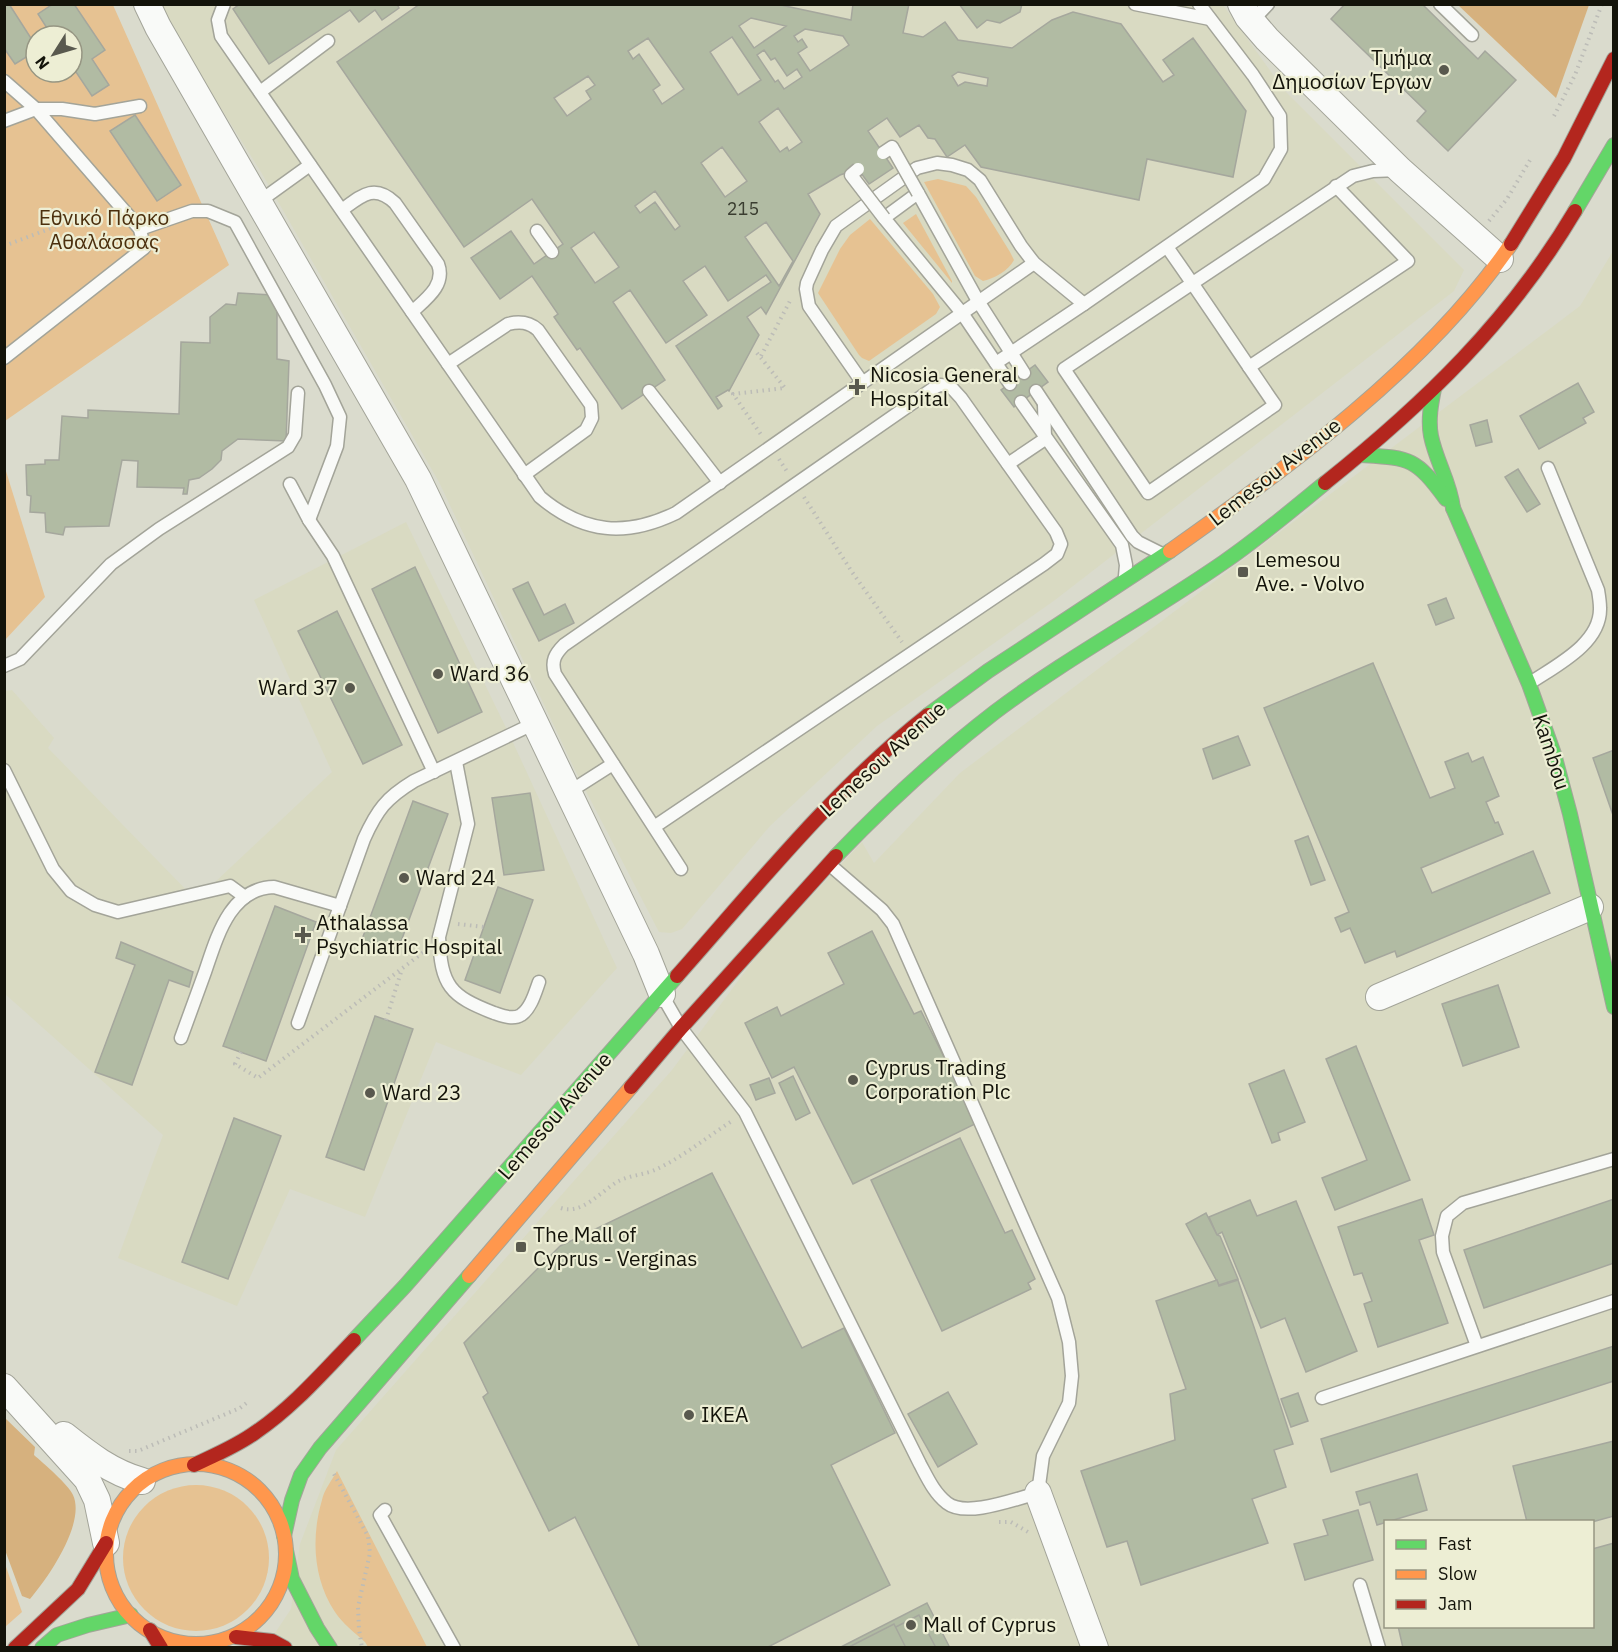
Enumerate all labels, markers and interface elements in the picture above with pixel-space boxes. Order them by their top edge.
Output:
north arrow [24,24,84,84]
place label: Τμήμα Δημοσίων Έργων [1272,43,1432,95]
text: N [31,52,53,74]
marker: Τμήμα Δημοσίων Έργων [1437,63,1451,77]
house number: 215 [727,197,759,220]
park label: Εθνικό Πάρκο Αθαλάσσας [39,203,169,255]
place label: Nicosia General Hospital [870,360,1018,412]
marker: Nicosia General Hospital [848,378,866,396]
street label: Lemesou Avenue [1202,411,1346,532]
place label: Lemesou Ave. - Volvo [1255,545,1365,597]
marker: Lemesou Ave. - Volvo [1236,565,1250,579]
place label: Ward 36 [450,659,530,687]
marker: Ward 36 [431,667,445,681]
place label: Ward 37 [258,673,338,701]
marker: Ward 37 [343,681,357,695]
street label: Lemesou Avenue [813,694,951,822]
street label: Kambou [1527,710,1577,793]
place label: Ward 24 [416,863,496,891]
marker: Ward 24 [397,871,411,885]
place label: Athalassa Psychiatric Hospital [316,908,502,960]
marker: Athalassa Psychiatric Hospital [294,926,312,944]
street label: Lemesou Avenue [491,1046,618,1185]
place label: Cyprus Trading Corporation Plc [865,1053,1011,1105]
marker: Cyprus Trading Corporation Plc [846,1073,860,1087]
place label: Ward 23 [382,1078,462,1106]
marker: Ward 23 [363,1086,377,1100]
place label: The Mall of Cyprus - Verginas [533,1220,697,1272]
marker: The Mall of Cyprus - Verginas [514,1240,528,1254]
place label: IKEA [701,1400,748,1428]
marker: IKEA [682,1408,696,1422]
legend [1384,1520,1594,1628]
text: Fast [1438,1532,1472,1555]
text: Slow [1438,1562,1477,1585]
text: Jam [1438,1592,1473,1615]
place label: Mall of Cyprus [923,1610,1057,1638]
marker: Mall of Cyprus [904,1618,918,1632]

